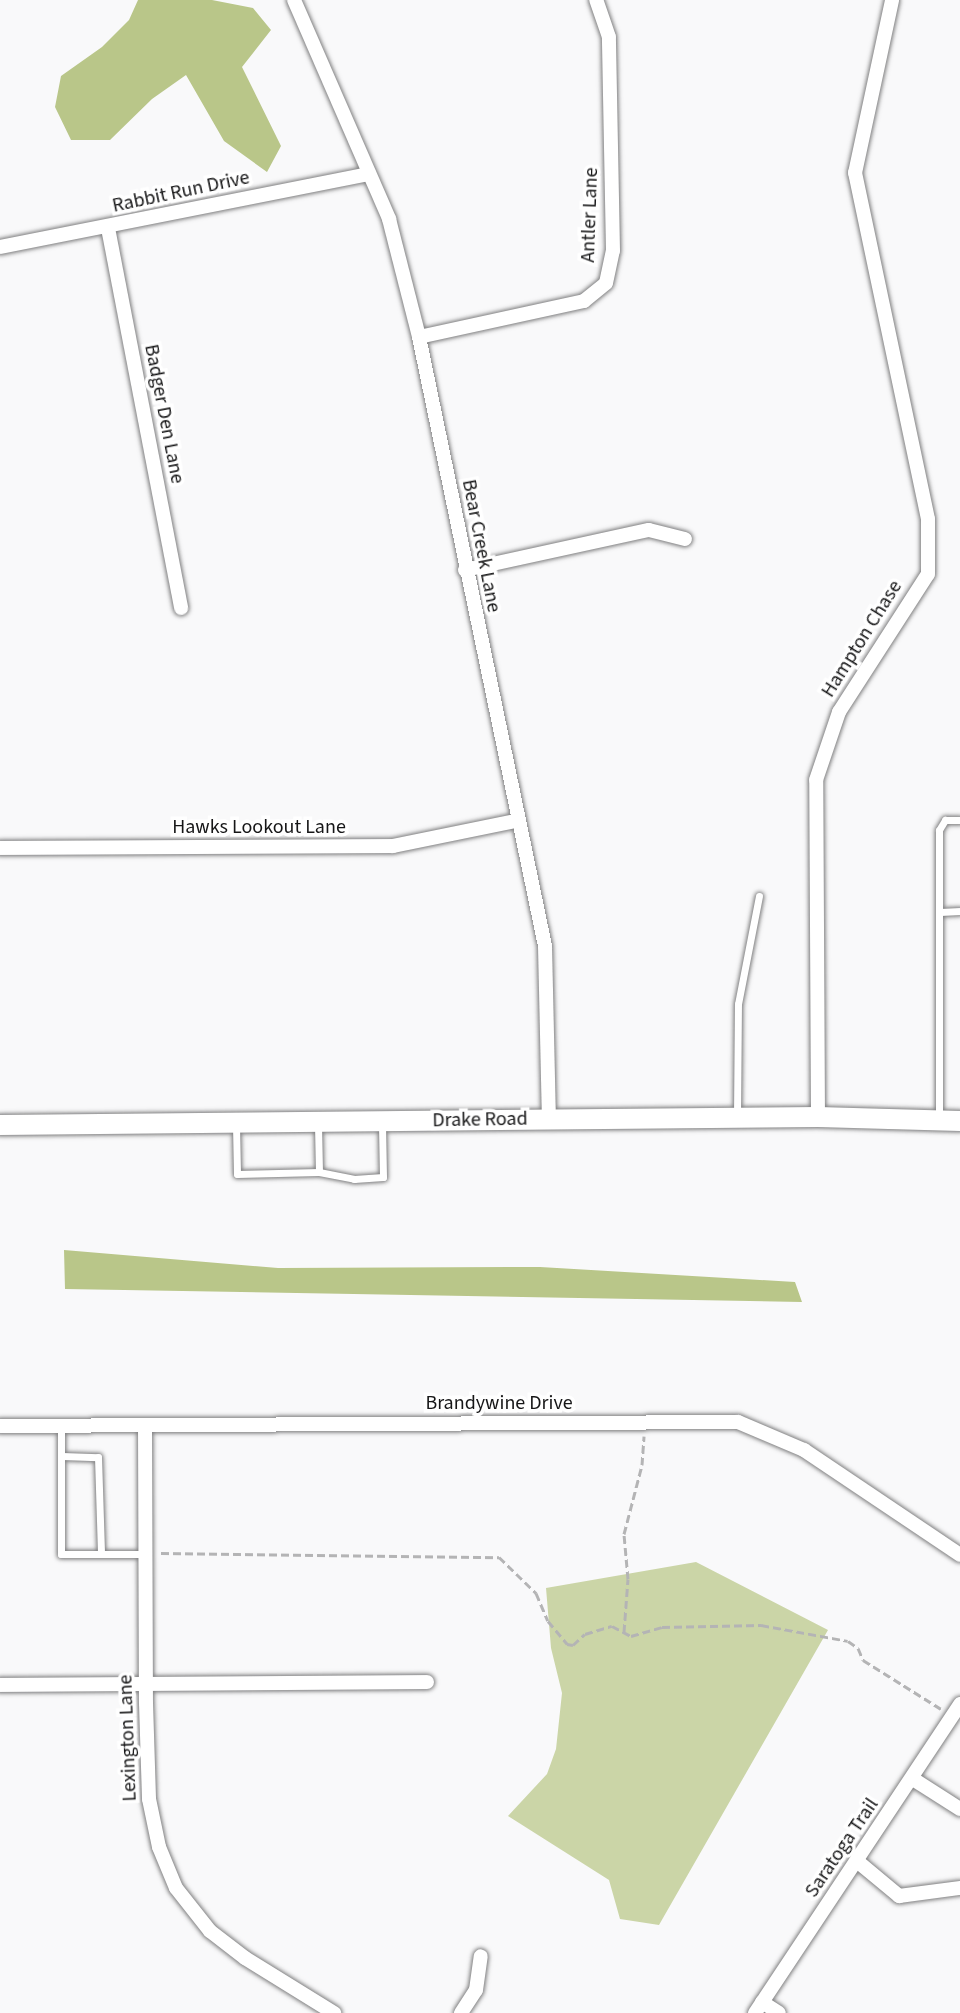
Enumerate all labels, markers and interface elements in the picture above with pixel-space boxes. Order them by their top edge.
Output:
street label: Rabbit Run Drive [110,166,252,218]
street label: Antler Lane [576,167,604,263]
street label: Badger Den Lane [139,342,189,486]
street label: Bear Creek Lane [456,477,506,615]
street label: Hampton Chase [816,576,908,702]
street label: Hawks Lookout Lane [172,815,346,839]
street label: Drake Road [432,1107,528,1133]
street label: Brandywine Drive [425,1391,573,1415]
street label: Lexington Lane [114,1674,142,1802]
street label: Saratoga Trail [800,1794,884,1902]

